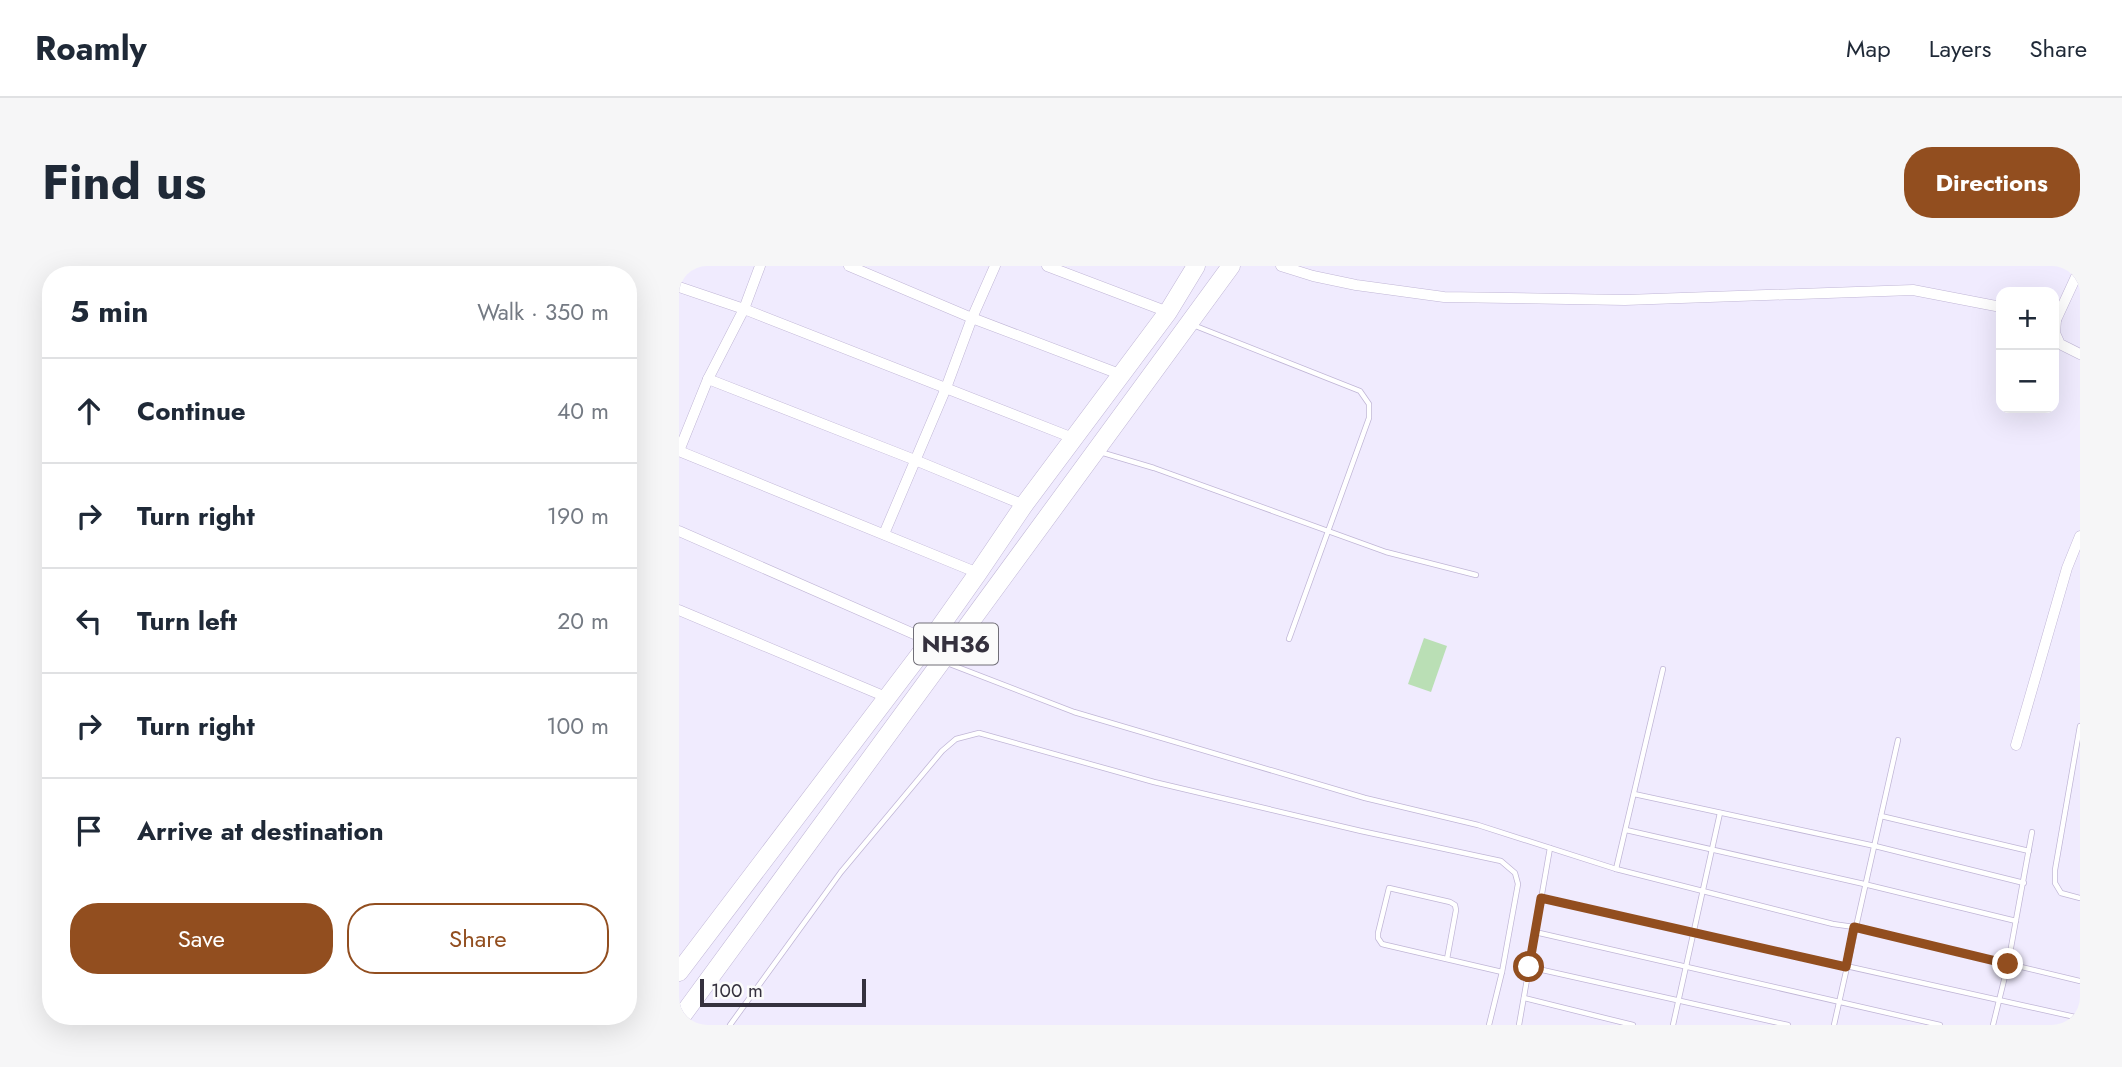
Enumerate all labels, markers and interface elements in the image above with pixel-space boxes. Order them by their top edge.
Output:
text: Roamly [35,25,147,72]
text: Map [1846,31,1891,66]
text: Layers [1929,31,1991,66]
text: Share [2029,31,2087,66]
text: Find us [42,147,206,217]
button: Directions [1904,147,2080,218]
map controls [1996,287,2059,413]
button: + [1996,287,2059,350]
text: 5 min [70,290,148,333]
text: Walk · 350 m [477,295,609,329]
button: − [1996,350,2059,413]
icon: ahead [70,392,108,430]
text: Continue [137,392,246,430]
text: 40 m [557,394,609,428]
icon: right [70,497,108,535]
text: Turn right [137,497,255,535]
text: 190 m [547,499,609,533]
icon: left [70,602,108,640]
text: Turn left [137,602,237,640]
text: 20 m [557,604,609,638]
road number: NH36 [914,624,998,664]
icon: right [70,707,108,745]
text: Turn right [137,707,255,745]
text: 100 m [546,709,609,743]
icon: arrive [70,812,108,850]
text: Arrive at destination [137,812,384,850]
button: Save [70,903,333,974]
button: Share [347,903,609,974]
route end [1992,948,2023,979]
route start [1513,951,1544,982]
scale bar [700,976,866,1008]
text: 100 m [711,977,763,1004]

